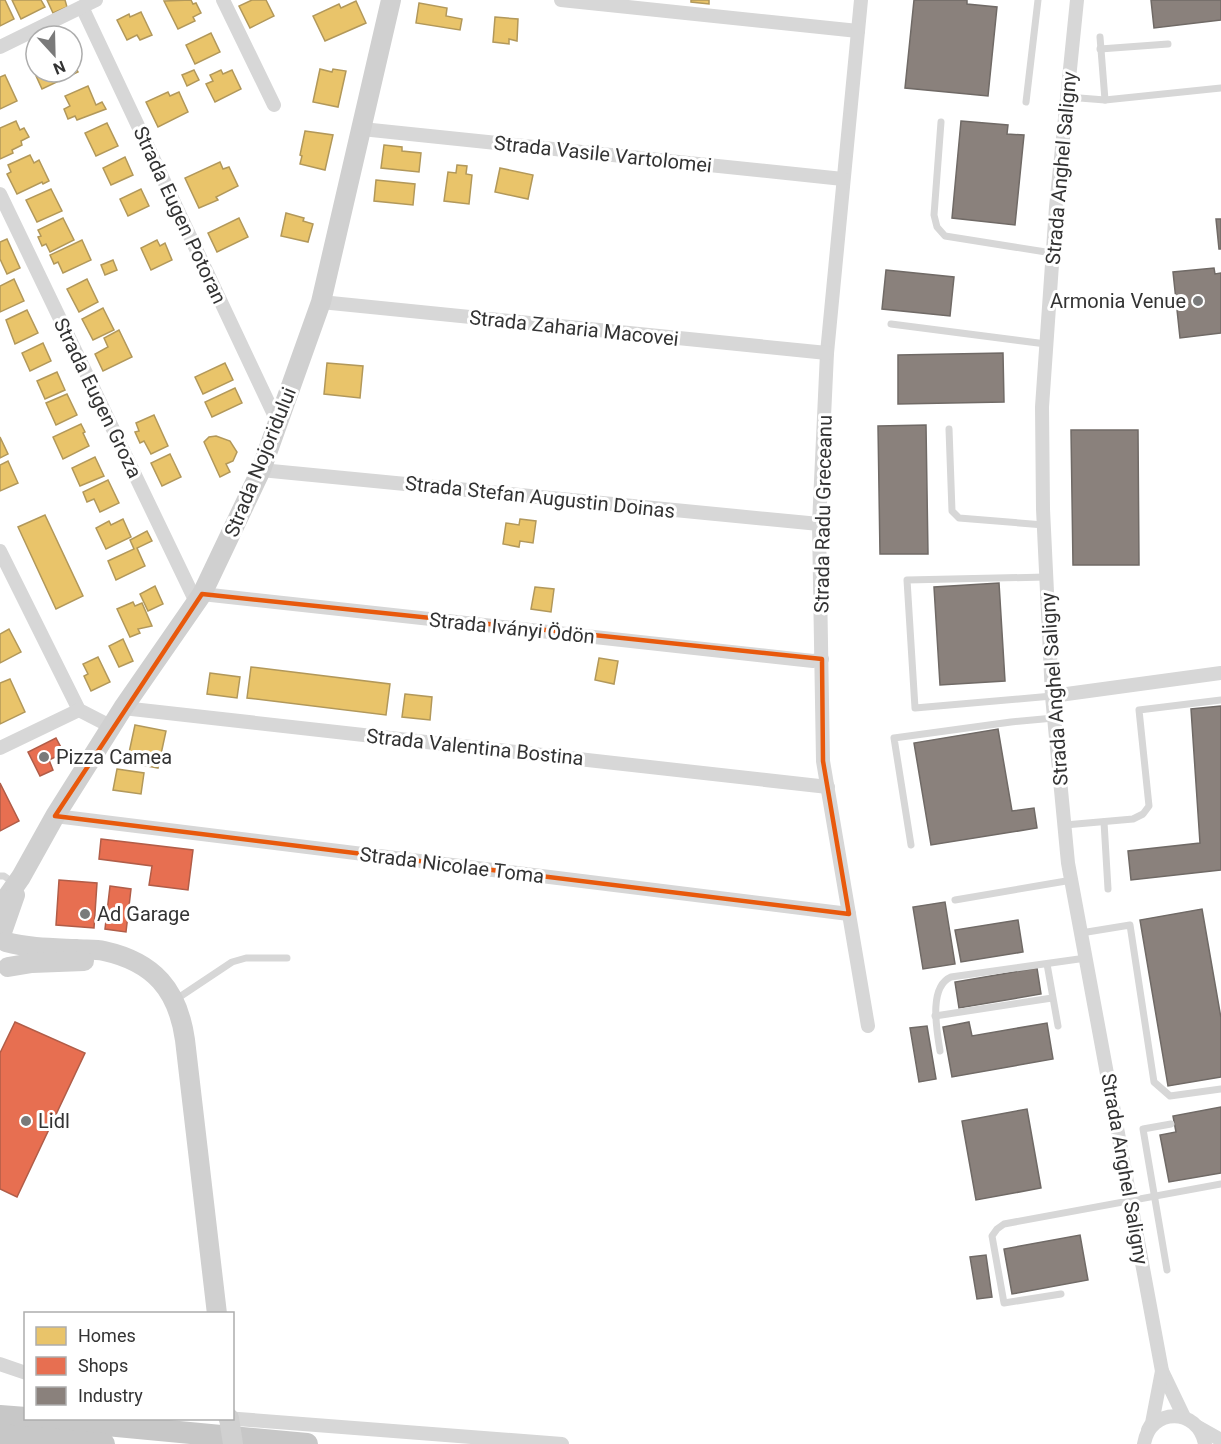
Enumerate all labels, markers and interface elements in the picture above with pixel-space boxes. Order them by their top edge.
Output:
north arrow [24,24,84,84]
text: N [51,57,68,78]
street label: Strada Anghel Saligny [1041,70,1081,266]
street label: Strada Eugen Potoran [128,123,232,307]
street label: Strada Vasile Vartolomei [493,131,713,177]
place label: Armonia Venue [1050,289,1186,313]
marker: Armonia Venue [1191,294,1205,308]
street label: Strada Zaharia Macovei [468,305,680,351]
street label: Strada Eugen Groza [49,314,147,482]
street label: Strada Nojoridului [219,384,301,540]
street label: Strada Radu Greceanu [809,415,837,613]
street label: Strada Stefan Augustin Doinas [404,471,676,523]
street label: Strada Anghel Saligny [1035,591,1073,786]
street label: Strada Iványi Ödön [428,607,596,649]
street label: Strada Valentina Bostina [365,724,585,770]
place label: Pizza Camea [56,745,172,769]
marker: Pizza Camea [37,750,51,764]
street label: Strada Nicolae Toma [358,842,546,888]
place label: Ad Garage [97,902,190,926]
marker: Ad Garage [78,907,92,921]
street label: Strada Anghel Saligny [1096,1071,1154,1267]
place label: Lidl [38,1109,70,1133]
marker: Lidl [19,1114,33,1128]
legend [24,1312,234,1420]
text: Homes [78,1325,136,1346]
text: Shops [78,1355,128,1376]
text: Industry [78,1385,143,1406]

